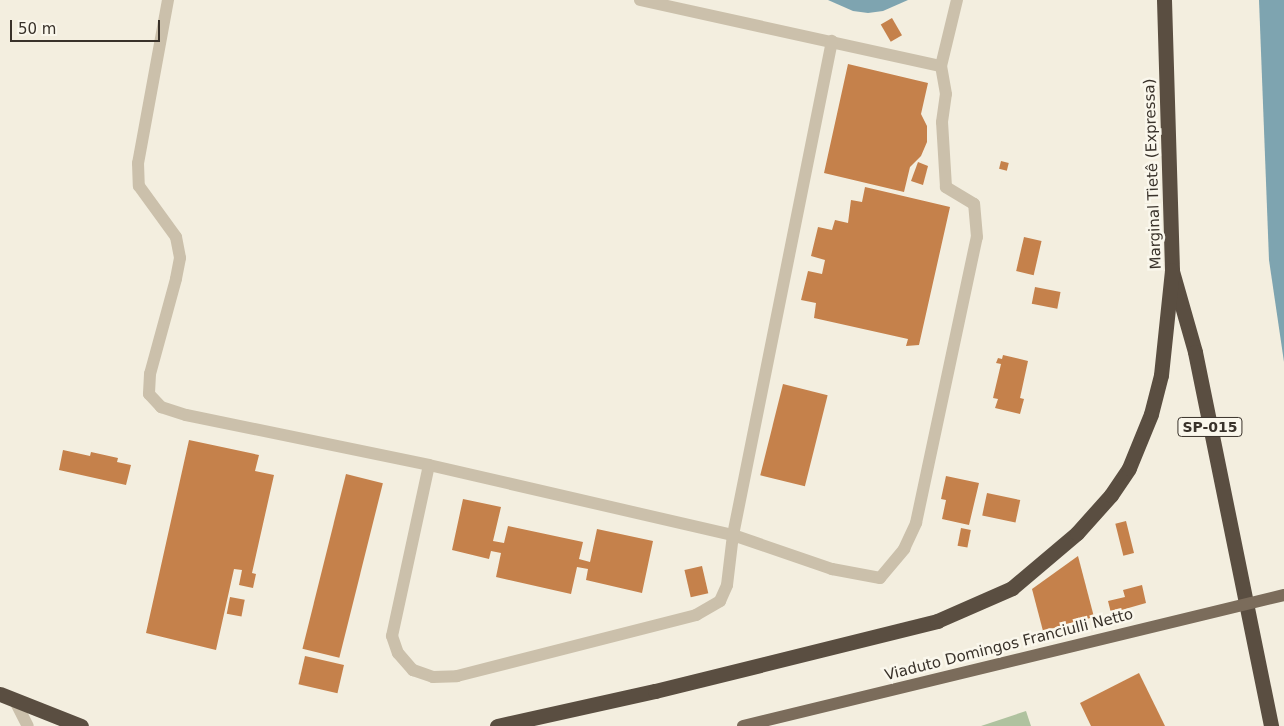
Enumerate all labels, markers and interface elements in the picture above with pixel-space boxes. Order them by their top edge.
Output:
scale bar [12,10,162,42]
text: 50 m [18,20,56,38]
street label: Marginal Tietê (Expressa) [1141,78,1165,270]
road number: SP-015 [1176,416,1244,438]
street label: Viaduto Domingos Franciulli Netto [883,605,1135,685]

